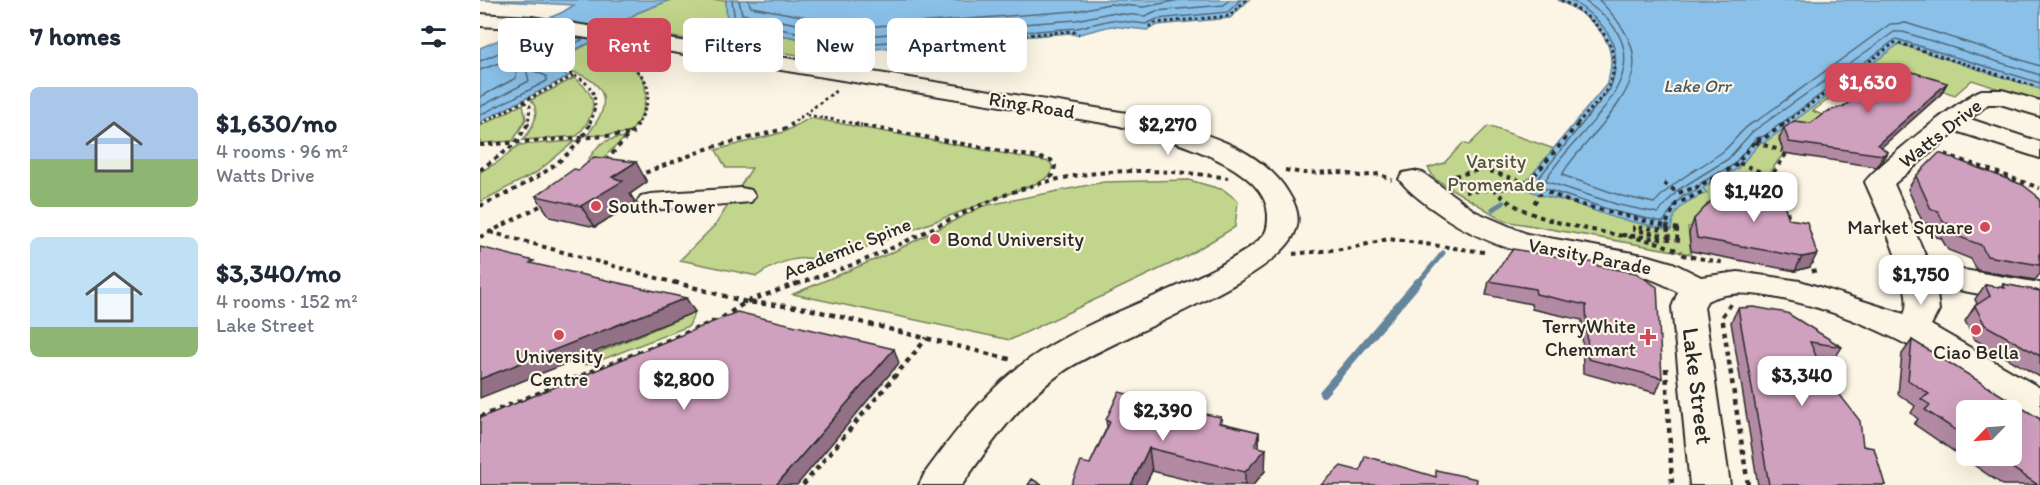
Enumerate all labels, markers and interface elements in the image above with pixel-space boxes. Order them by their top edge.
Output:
chip: Buy [498,18,575,72]
chip: Rent [587,18,671,72]
chip: Filters [683,18,783,72]
chip: New [795,18,875,72]
chip: Apartment [887,18,1027,72]
text: 7 homes [30,20,121,52]
icon: filters [417,20,450,53]
pin: $1,630 [1819,63,1917,114]
text: $1,630 [1839,70,1897,94]
water label: Lake Orr [1663,75,1733,97]
street label: Ring Road [987,86,1077,124]
street label: Watts Drive [1894,93,1986,173]
pin: $2,270 [1119,105,1217,156]
text: $1,630/mo [216,107,337,139]
icon: home [78,111,150,183]
text: $2,270 [1139,112,1197,136]
text: 4 rooms · 96 m² [216,139,348,163]
park label: Varsity Promenade [1447,149,1545,196]
text: Watts Drive [216,163,315,187]
pin: $1,420 [1705,172,1803,223]
text: $1,420 [1724,179,1784,203]
place label: South Tower [608,194,715,218]
marker: South Tower [589,199,603,213]
street label: Academic Spine [780,211,914,285]
place label: Market Square [1847,215,1973,239]
marker: Market Square [1978,220,1992,234]
place label: Bond University [947,227,1084,251]
marker: Bond University [928,232,942,246]
street label: Varsity Parade [1526,232,1654,280]
pin: $1,750 [1872,255,1970,306]
text: $3,340/mo [216,257,341,289]
icon: home [78,261,150,333]
text: $1,750 [1893,262,1949,286]
text: 4 rooms · 152 m² [216,289,358,313]
text: Lake Street [216,313,314,337]
place label: TerryWhite Chemmart [1542,314,1637,361]
marker: Ciao Bella [1969,323,1983,337]
street label: Lake Street [1676,326,1720,446]
marker: University Centre [552,328,566,342]
marker: TerryWhite Chemmart [1641,330,1655,344]
place label: Ciao Bella [1933,340,2019,364]
place label: University Centre [515,344,603,391]
pin: $3,340 [1753,356,1851,407]
pin: $2,800 [635,360,733,411]
text: $3,340 [1771,363,1833,387]
text: $2,800 [654,367,715,391]
pin: $2,390 [1114,391,1212,442]
text: $2,390 [1133,398,1193,422]
north arrow [1956,400,2022,466]
map controls [1956,400,2022,466]

